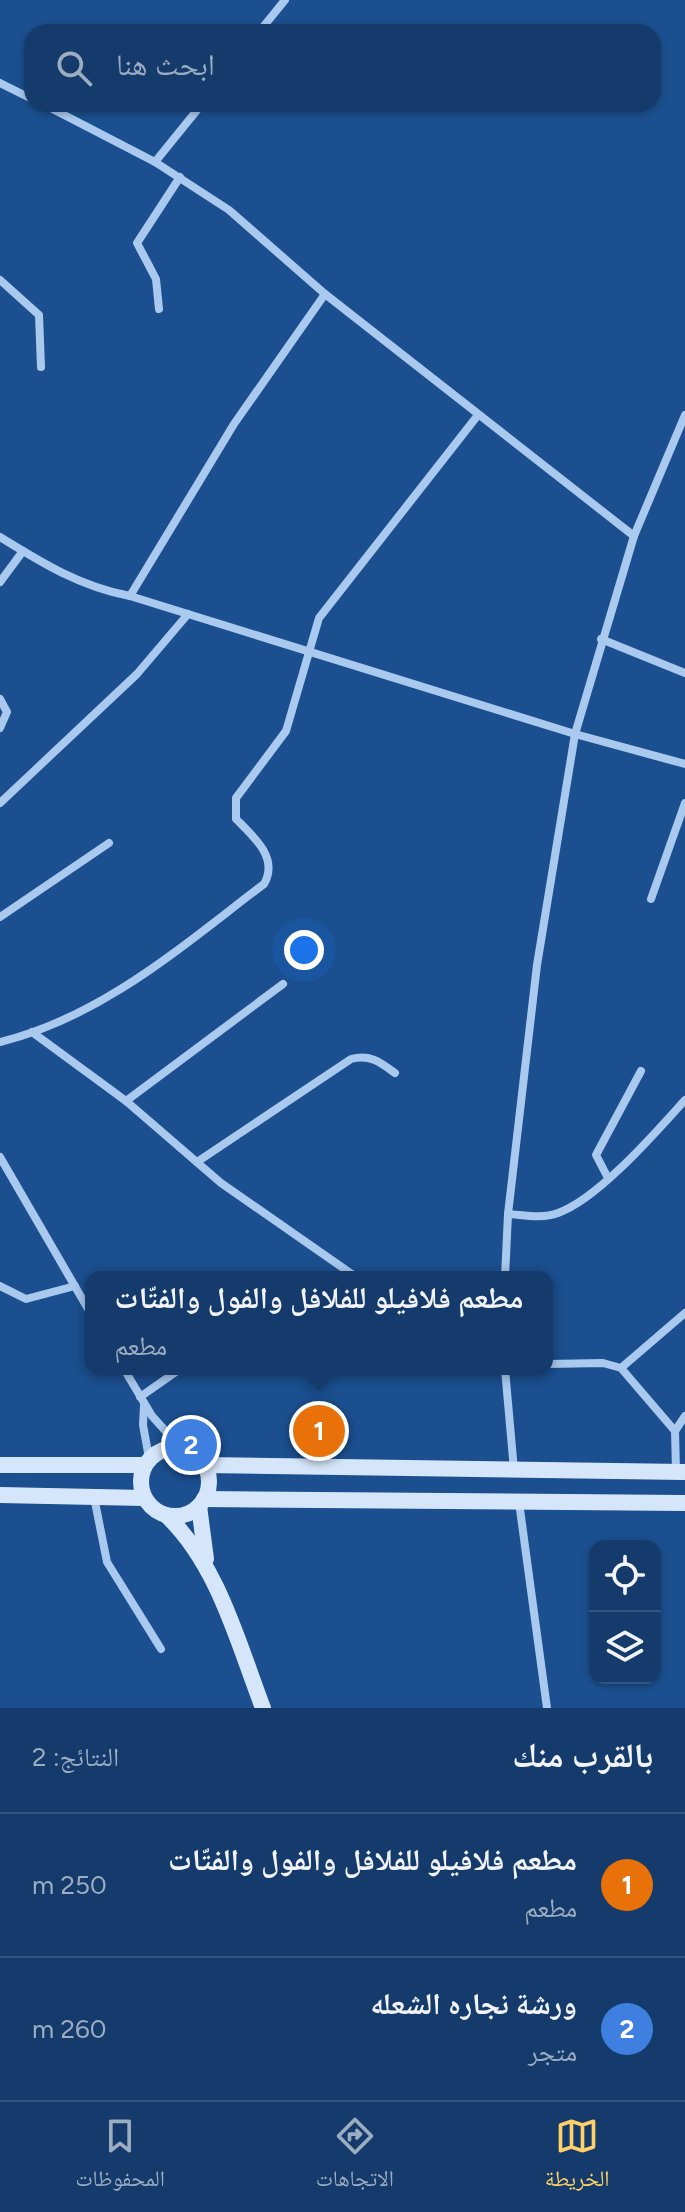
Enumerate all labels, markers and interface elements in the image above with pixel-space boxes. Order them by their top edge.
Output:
search box [24,24,661,112]
icon: search [52,46,96,90]
text: ابحث هنا [116,46,215,83]
your location [284,930,324,970]
popup [85,1271,553,1375]
text: مطعم فلافيلو للفلافل والفول والفتّات [114,1279,524,1316]
text: مطعم [114,1330,167,1362]
pin: 1 [293,1401,345,1461]
pin: 2 [165,1415,217,1475]
map controls [589,1540,661,1684]
button: locate [589,1540,661,1612]
button: layers [589,1612,661,1684]
text: بالقرب منك [512,1735,653,1776]
text: النتائج: 2 [32,1741,119,1773]
text: مطعم فلافيلو للفلافل والفول والفتّات [168,1841,577,1878]
text: 250 m [32,1869,107,1901]
text: 1 [622,1869,633,1901]
text: مطعم [524,1892,577,1924]
text: ورشة نجاره الشعله [370,1985,577,2022]
text: 260 m [32,2013,107,2045]
text: 2 [619,2013,635,2045]
text: متجر [528,2036,577,2068]
tab: المحفوظات [75,2114,165,2200]
tab: الاتجاهات [316,2114,394,2200]
tab: الخريطة [545,2114,610,2200]

